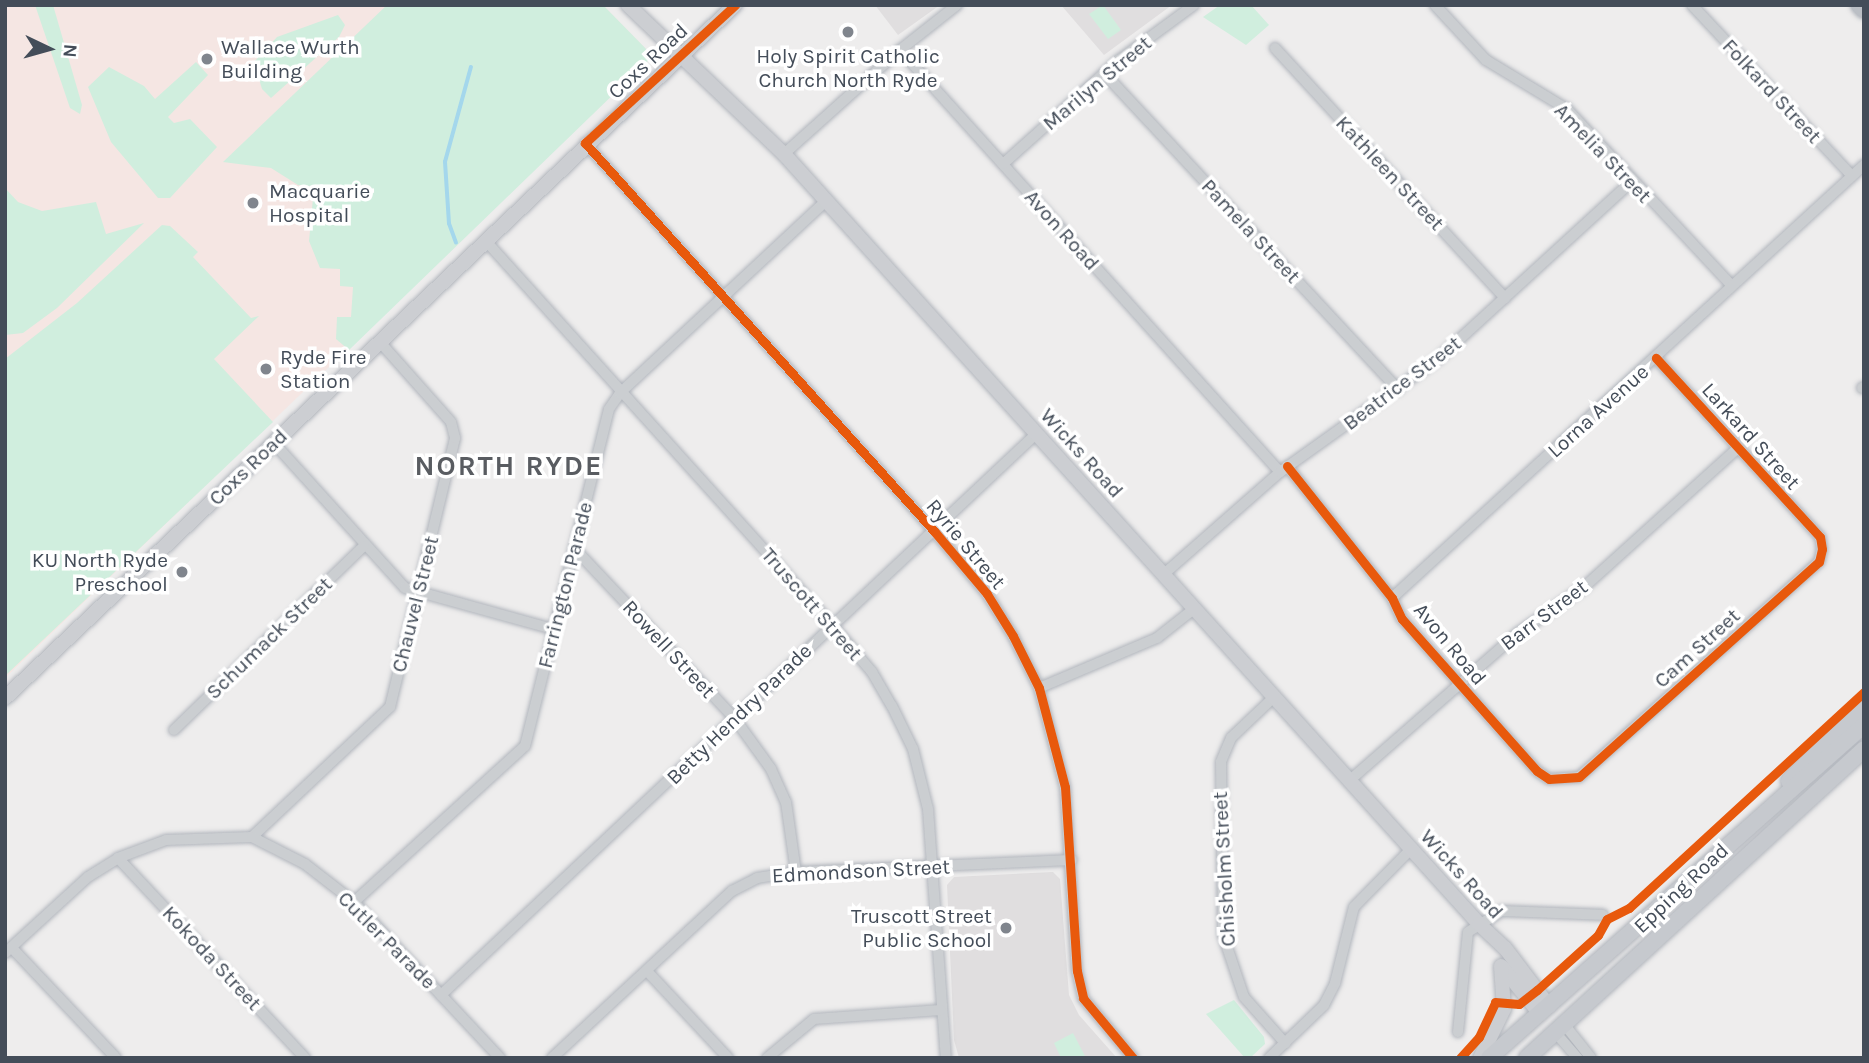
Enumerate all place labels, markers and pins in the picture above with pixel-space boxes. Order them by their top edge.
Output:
marker: Holy Spirit Catholic Church North Ryde [840,24,856,40]
place label: Wallace Wurth Building [221,34,360,84]
place label: Holy Spirit Catholic Church North Ryde [756,43,940,93]
marker: Wallace Wurth Building [199,51,215,67]
place label: Macquarie Hospital [269,178,370,228]
marker: Macquarie Hospital [243,193,263,213]
place label: Ryde Fire Station [280,344,366,394]
marker: Ryde Fire Station [258,361,274,377]
place label: KU North Ryde Preschool [32,547,168,597]
marker: KU North Ryde Preschool [174,564,190,580]
place label: Truscott Street Public School [851,903,992,953]
marker: Truscott Street Public School [998,920,1014,936]

